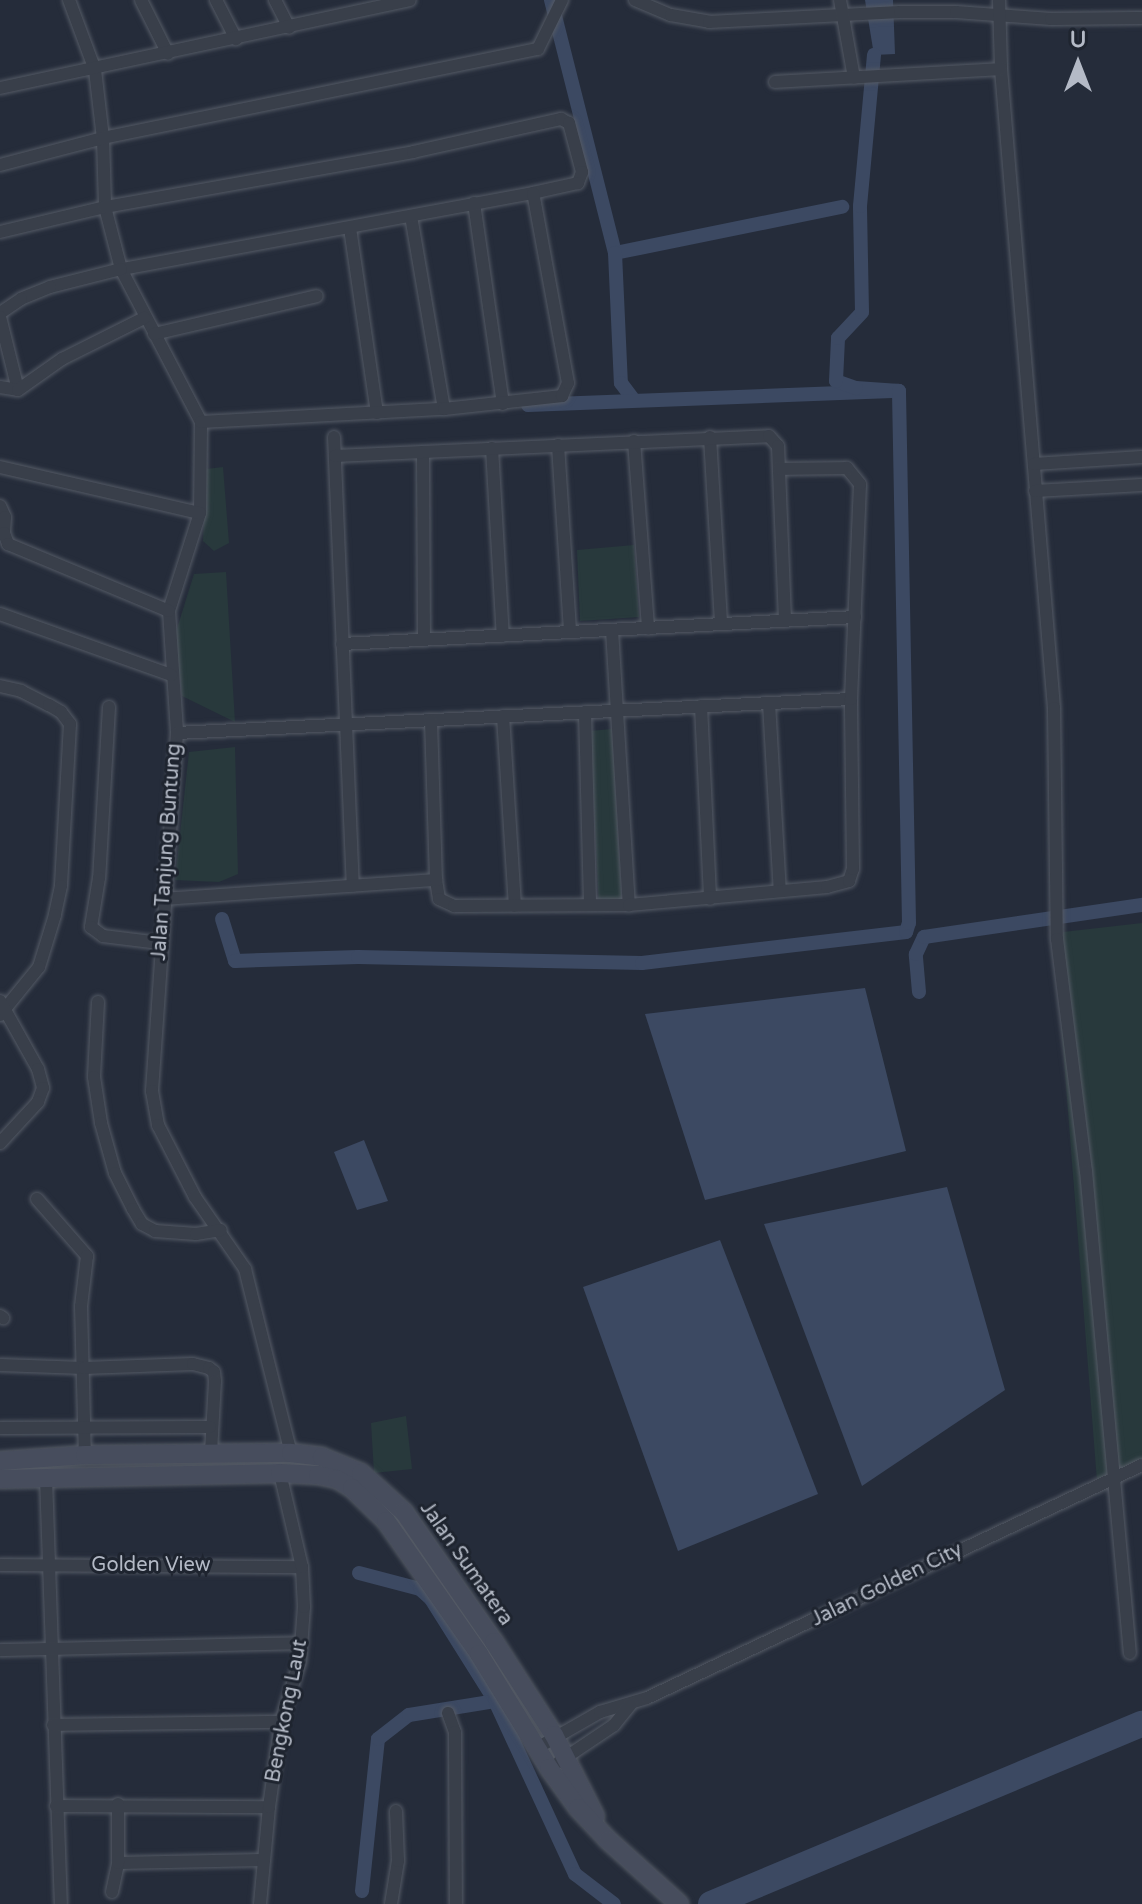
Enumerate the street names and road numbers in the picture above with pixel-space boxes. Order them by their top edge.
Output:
street label: Jalan Tanjung Buntung [147,742,187,962]
street label: Jalan Sumatera [414,1497,518,1631]
street label: Jalan Golden City [808,1538,966,1632]
street label: Golden View [91,1553,211,1577]
street label: Bengkong Laut [261,1637,313,1785]

